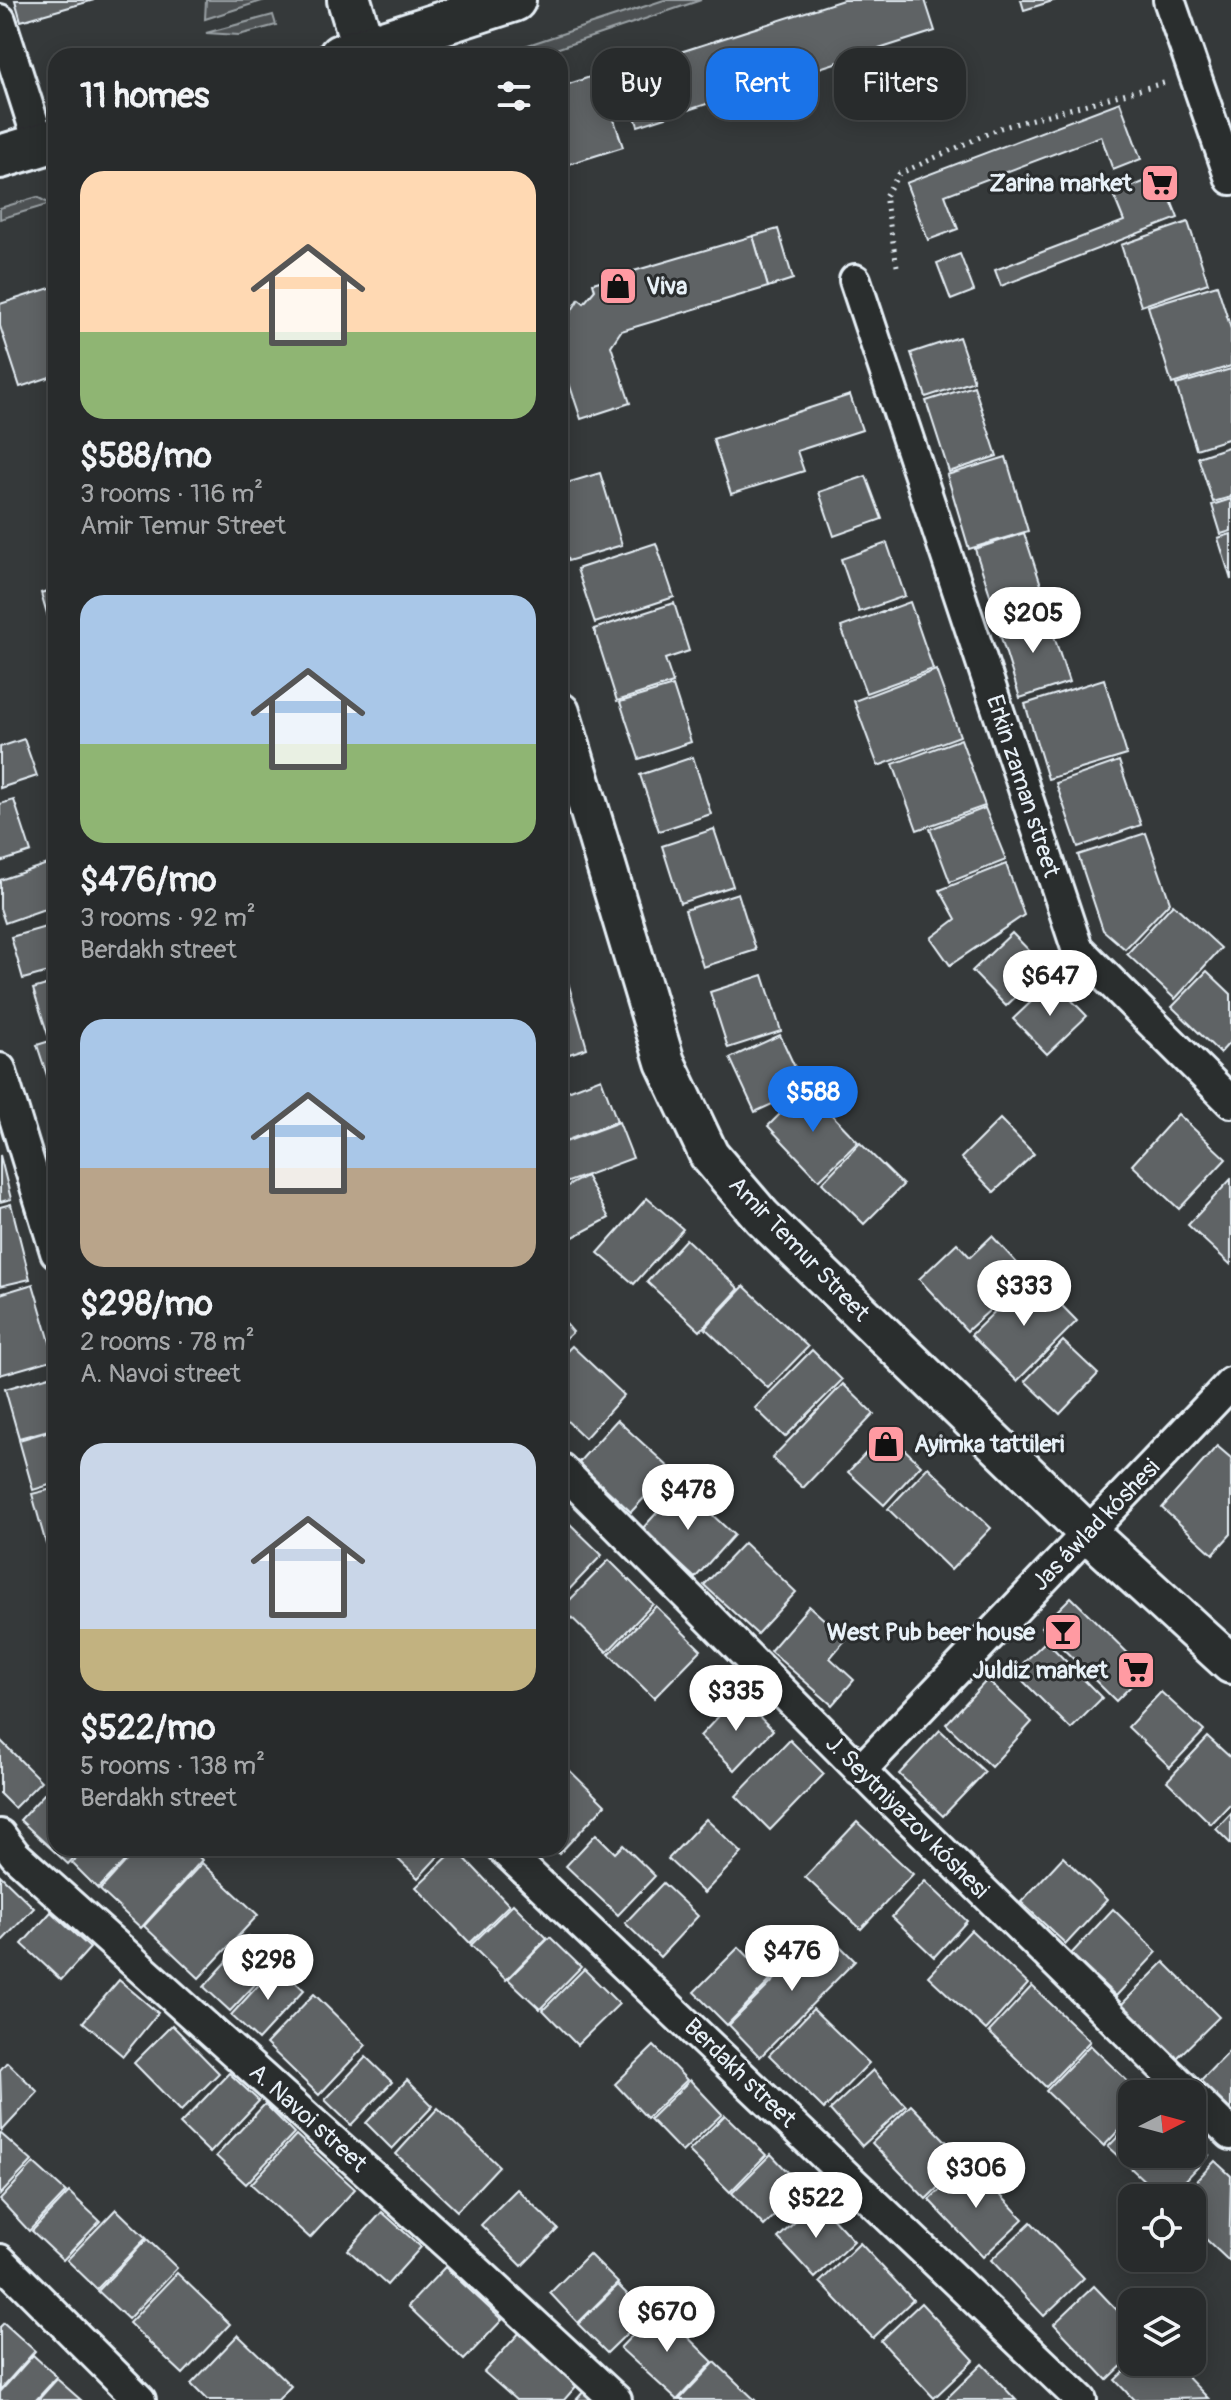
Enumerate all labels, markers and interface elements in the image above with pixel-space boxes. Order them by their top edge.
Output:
chip: Buy [592,48,690,120]
chip: Rent [706,48,818,120]
chip: Filters [834,48,966,120]
icon: filters [492,74,536,118]
text: 11 homes [80,75,209,118]
supermarket icon: Zarina market [1139,162,1181,204]
place label: Zarina market [989,169,1133,198]
icon: home [236,223,380,367]
shop icon: Viva [597,265,639,307]
place label: Viva [646,272,687,301]
text: $588/mo [80,435,212,478]
text: 3 rooms · 116 m² [80,478,263,510]
text: Amir Temur Street [80,510,286,542]
pin: $205 [986,587,1080,655]
text: $205 [1003,597,1063,629]
icon: home [236,647,380,791]
street label: Erkin zaman street [980,691,1066,881]
text: $476/mo [80,859,217,902]
text: 3 rooms · 92 m² [80,902,256,934]
text: Berdakh street [80,934,237,966]
pin: $647 [1003,950,1097,1018]
text: $647 [1021,960,1079,992]
pin: $588 [766,1066,860,1134]
icon: home [236,1071,380,1215]
text: $588 [786,1076,840,1108]
street label: Amir Temur Street [723,1171,876,1328]
pin: $333 [977,1260,1071,1328]
text: $333 [995,1270,1053,1302]
text: $298/mo [80,1283,213,1326]
text: 2 rooms · 78 m² [80,1326,255,1358]
text: A. Navoi street [80,1358,241,1390]
shop icon: Ayimka tattileri [865,1423,907,1465]
place label: Ayimka tattileri [914,1430,1064,1459]
street label: Jas áwlad kóshesi [1026,1453,1166,1597]
pin: $478 [641,1464,735,1532]
text: $478 [660,1474,716,1506]
icon: home [236,1495,380,1639]
bar icon: West Pub beer house [1042,1611,1084,1653]
place label: West Pub beer house [827,1618,1036,1647]
supermarket icon: Juldiz market [1115,1649,1157,1691]
place label: Juldiz market [972,1656,1109,1685]
pin: $335 [689,1665,783,1733]
text: $335 [707,1675,765,1707]
text: $522/mo [80,1707,216,1750]
street label: J. Seytniyazov kóshesi [819,1729,995,1905]
text: 5 rooms · 138 m² [80,1750,265,1782]
text: Berdakh street [80,1782,237,1814]
pin: $476 [745,1925,839,1993]
pin: $298 [221,1934,315,2002]
text: $476 [763,1935,821,1967]
text: $298 [240,1944,296,1976]
street label: Berdakh street [678,2012,802,2134]
street label: A. Navoi street [243,2058,373,2179]
north arrow [1118,2080,1206,2168]
map controls [1118,2080,1206,2376]
pin: $306 [929,2142,1023,2210]
text: $306 [945,2152,1007,2184]
pin: $522 [769,2172,863,2240]
text: $522 [787,2182,845,2214]
button: locate [1118,2184,1206,2272]
pin: $670 [620,2286,714,2354]
button: layers [1118,2288,1206,2376]
text: $670 [637,2296,697,2328]

